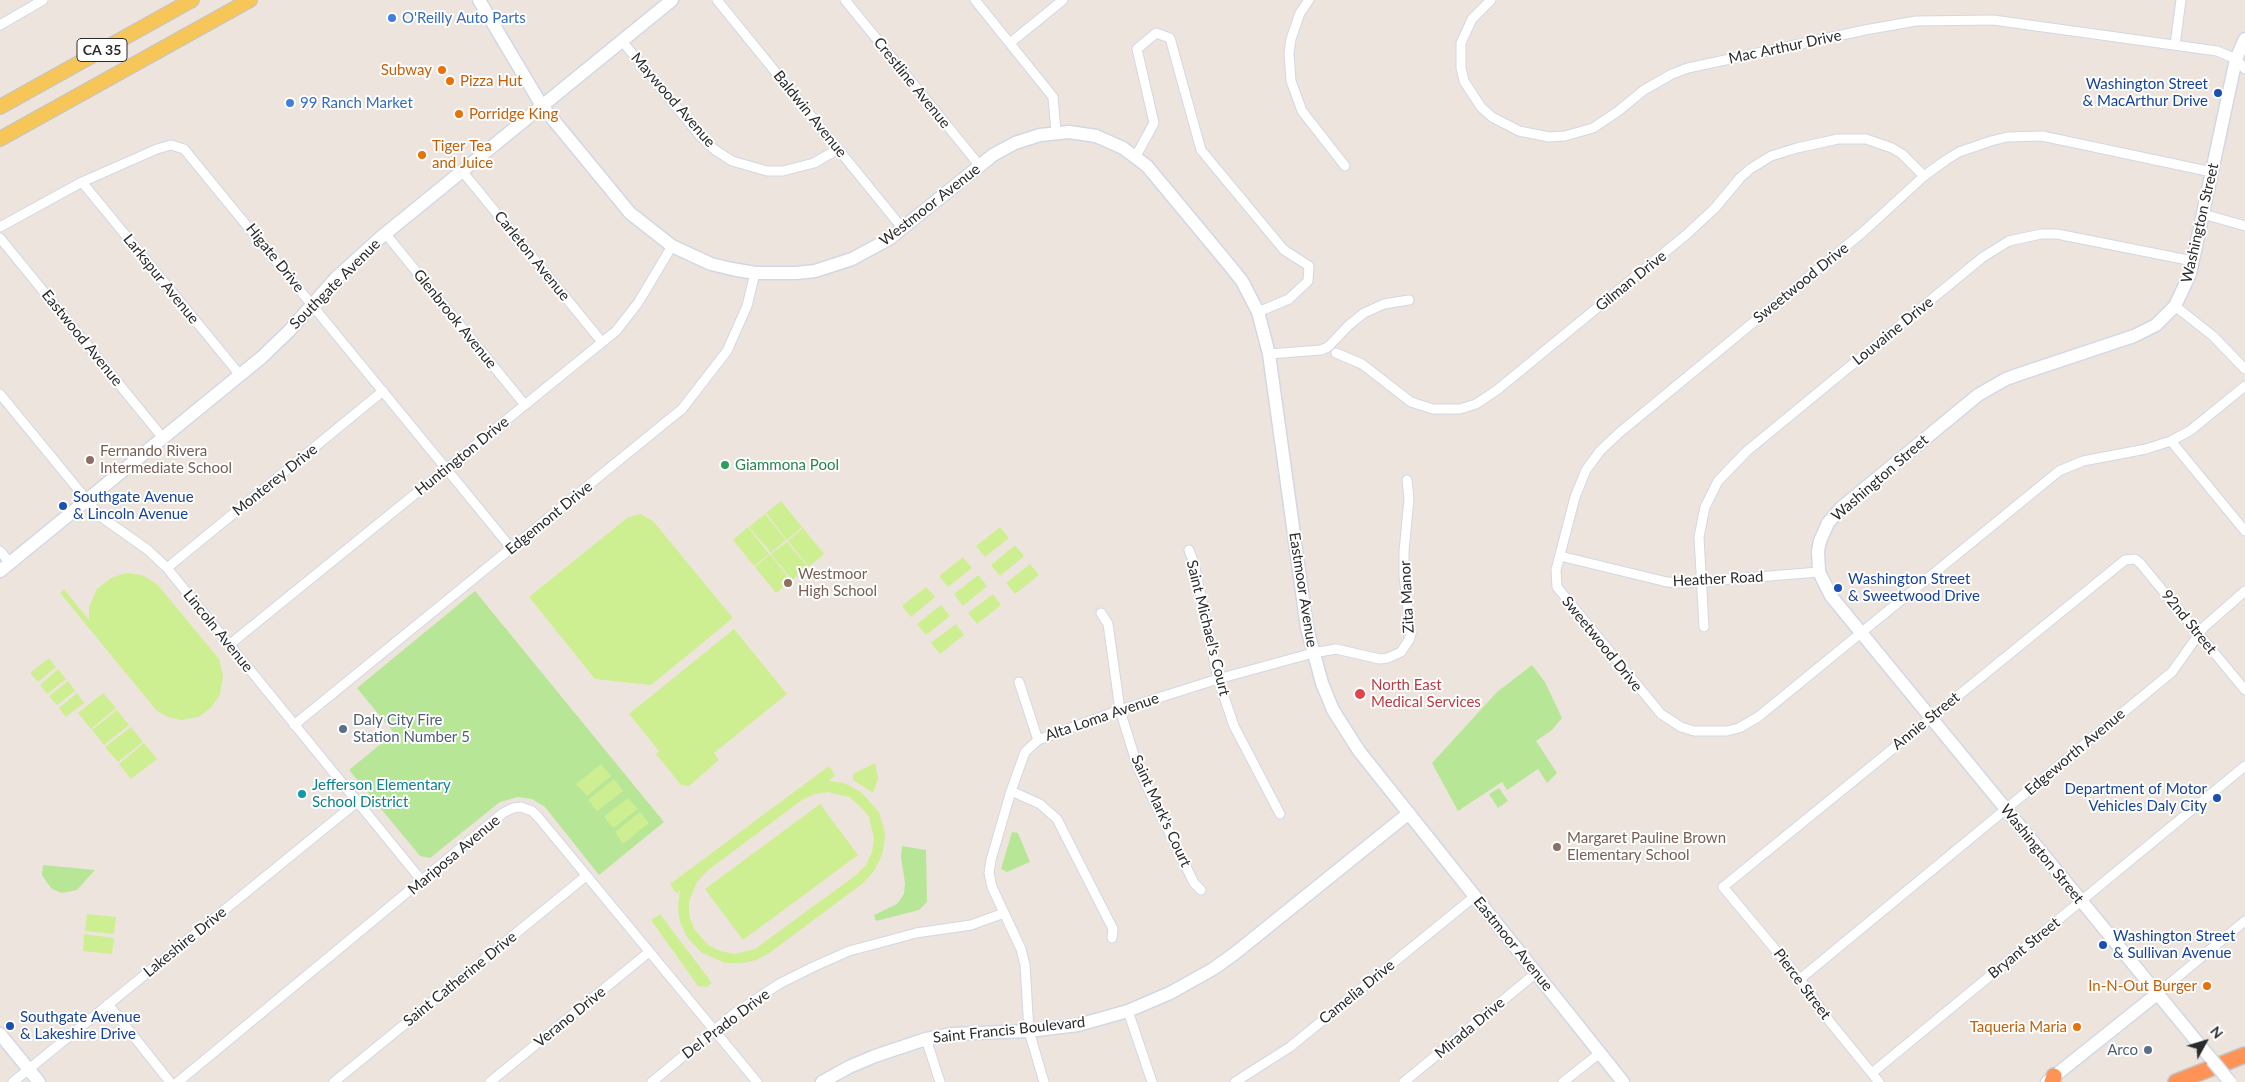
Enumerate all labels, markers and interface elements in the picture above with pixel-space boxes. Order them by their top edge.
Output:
place label: O'Reilly Auto Parts [402,9,526,27]
marker: O'Reilly Auto Parts [386,12,398,24]
street label: Mac Arthur Drive [1727,26,1843,68]
street label: Crestline Avenue [870,34,954,132]
road number: CA 35 [77,38,127,62]
street label: Maywood Avenue [627,49,719,151]
place label: Subway [381,61,432,79]
marker: Subway [436,64,448,76]
street label: Baldwin Avenue [770,67,850,161]
place label: Pizza Hut [460,72,522,90]
marker: Pizza Hut [444,75,456,87]
place label: Washington Street & MacArthur Drive [2082,75,2208,110]
marker: Washington Street & MacArthur Drive [2212,87,2224,99]
place label: 99 Ranch Market [300,94,413,112]
marker: 99 Ranch Market [284,97,296,109]
place label: Porridge King [469,105,558,123]
marker: Porridge King [453,108,465,120]
place label: Tiger Tea and Juice [432,137,493,172]
marker: Tiger Tea and Juice [416,149,428,161]
street label: Westmoor Avenue [876,160,984,250]
street label: Washington Street [2177,161,2223,285]
street label: Carleton Avenue [490,208,574,304]
street label: Higate Drive [242,220,308,296]
street label: Larkspur Avenue [119,230,203,328]
street label: Southgate Avenue [286,235,384,333]
street label: Sweetwood Drive [1750,239,1852,327]
street label: Gilman Drive [1592,247,1670,315]
street label: Glenbrook Avenue [409,266,501,372]
street label: Eastwood Avenue [38,286,126,390]
street label: Louvaine Drive [1849,293,1937,369]
street label: Huntington Drive [412,413,512,499]
street label: Washington Street [1828,431,1932,525]
street label: Monterey Drive [229,440,321,520]
place label: Fernando Rivera Intermediate School [100,442,232,477]
marker: Fernando Rivera Intermediate School [84,454,96,466]
place label: Giammona Pool [735,456,839,474]
marker: Giammona Pool [719,459,731,471]
street label: Edgemont Drive [502,478,596,558]
place label: Southgate Avenue & Lincoln Avenue [73,488,194,523]
marker: Southgate Avenue & Lincoln Avenue [57,500,69,512]
street label: Eastmoor Avenue [1285,531,1321,649]
street label: Saint Michael's Court [1182,558,1234,698]
street label: Zita Manor [1396,560,1418,634]
place label: Westmoor High School [798,565,877,600]
street label: Heather Road [1672,568,1764,590]
place label: Washington Street & Sweetwood Drive [1848,570,1980,605]
marker: Westmoor High School [782,577,794,589]
marker: Washington Street & Sweetwood Drive [1832,582,1844,594]
street label: Lincoln Avenue [179,586,257,676]
street label: 92nd Street [2158,586,2220,658]
street label: Sweetwood Drive [1558,593,1646,695]
place label: North East Medical Services [1371,676,1481,711]
marker: North East Medical Services [1353,687,1367,701]
street label: Annie Street [1889,688,1963,754]
street label: Alta Loma Avenue [1043,689,1161,745]
street label: Edgeworth Avenue [2021,705,2129,799]
place label: Daly City Fire Station Number 5 [353,711,470,746]
marker: Daly City Fire Station Number 5 [337,723,349,735]
street label: Saint Mark's Court [1127,752,1195,870]
place label: Jefferson Elementary School District [312,776,451,811]
place label: Department of Motor Vehicles Daly City [2065,780,2207,815]
marker: Jefferson Elementary School District [296,788,308,800]
marker: Department of Motor Vehicles Daly City [2211,792,2223,804]
street label: Washington Street [1997,801,2087,907]
street label: Mariposa Avenue [404,811,504,899]
place label: Margaret Pauline Brown Elementary School [1567,829,1726,864]
marker: Margaret Pauline Brown Elementary School [1551,841,1563,853]
street label: Eastmoor Avenue [1469,893,1557,995]
street label: Lakeshire Drive [140,903,230,981]
street label: Bryant Street [1985,914,2063,982]
place label: Washington Street & Sullivan Avenue [2113,927,2235,962]
street label: Saint Catherine Drive [400,928,520,1030]
marker: Washington Street & Sullivan Avenue [2097,939,2109,951]
street label: Pierce Street [1770,945,1834,1023]
street label: Camelia Drive [1316,956,1398,1028]
place label: In-N-Out Burger [2088,977,2197,995]
marker: In-N-Out Burger [2201,980,2213,992]
street label: Verano Drive [531,983,609,1051]
street label: Del Prado Drive [679,985,773,1063]
street label: Mirada Drive [1431,994,1509,1062]
place label: Southgate Avenue & Lakeshire Drive [20,1008,141,1043]
street label: Saint Francis Boulevard [932,1013,1086,1047]
north arrow [2180,1017,2230,1067]
place label: Taqueria Maria [1970,1018,2067,1036]
marker: Southgate Avenue & Lakeshire Drive [4,1020,16,1032]
marker: Taqueria Maria [2071,1021,2083,1033]
text: N [2207,1023,2227,1042]
place label: Arco [2107,1041,2138,1059]
marker: Arco [2142,1044,2154,1056]

